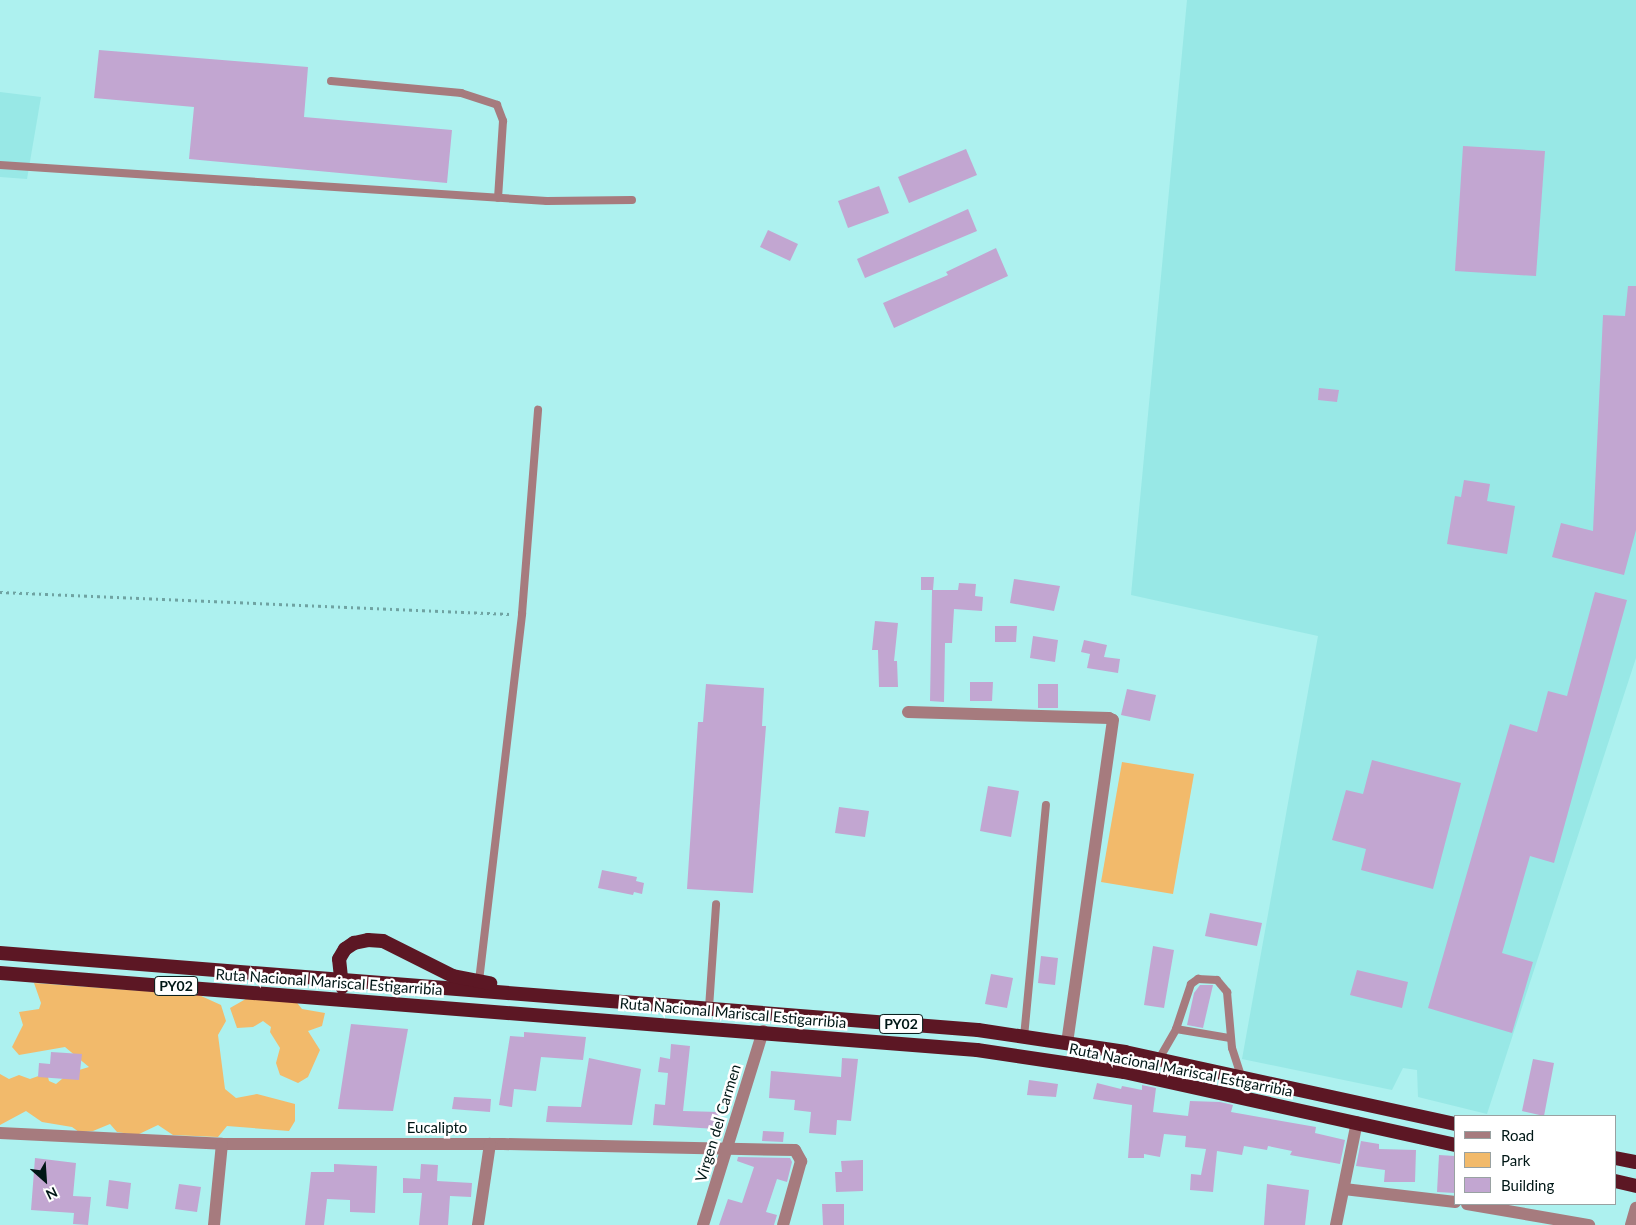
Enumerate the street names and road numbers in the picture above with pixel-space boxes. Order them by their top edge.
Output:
street label: Ruta Nacional Mariscal Estigarribia [215,965,443,999]
road number: PY02 [154,974,198,998]
street label: Ruta Nacional Mariscal Estigarribia [619,994,847,1032]
road number: PY02 [878,1012,924,1036]
street label: Ruta Nacional Mariscal Estigarribia [1068,1039,1294,1101]
street label: Virgen del Carmen [692,1062,744,1184]
street label: Eucalipto [407,1119,467,1137]

